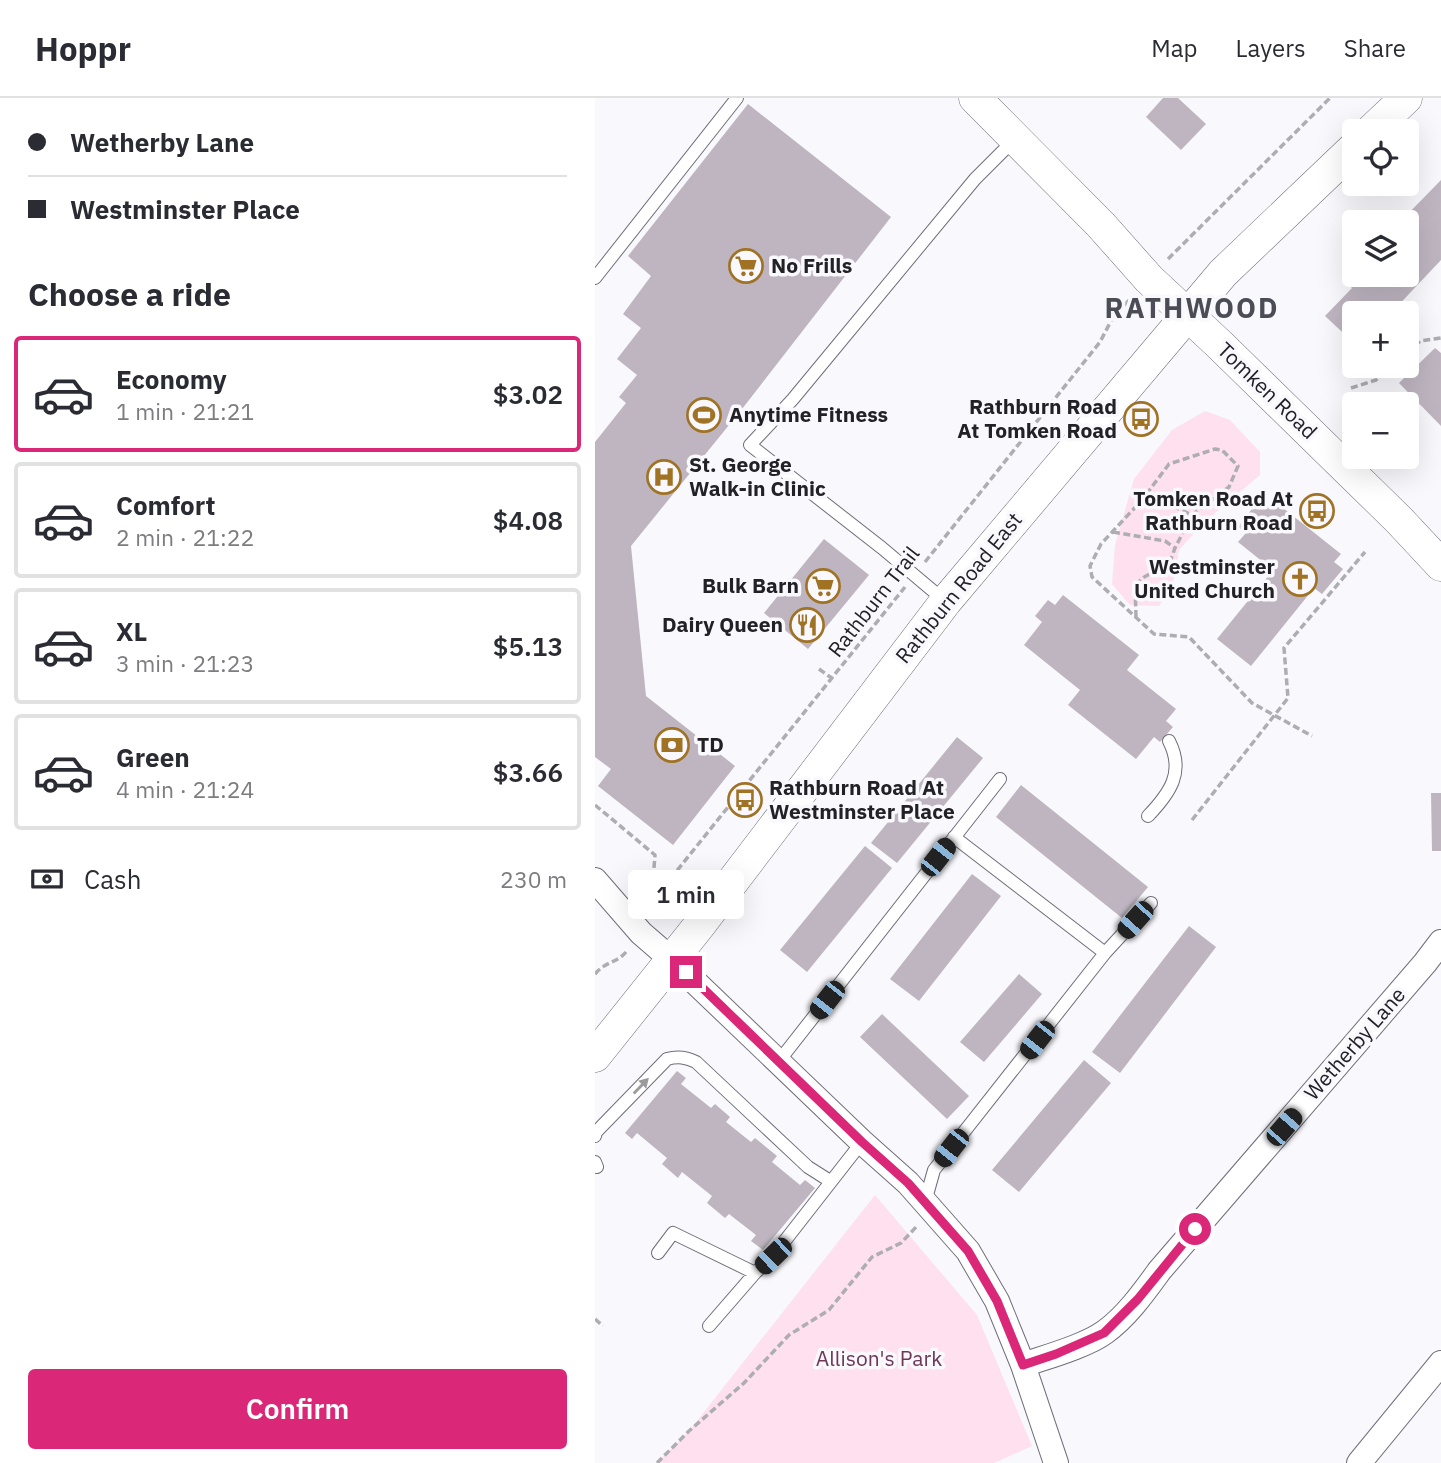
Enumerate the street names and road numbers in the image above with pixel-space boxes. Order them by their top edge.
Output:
street label: Tomken Road [1212,336,1324,445]
street label: Rathburn Road East [889,506,1028,669]
street label: Rathburn Trail [821,540,925,663]
street label: Wetherby Lane [1297,981,1411,1106]

